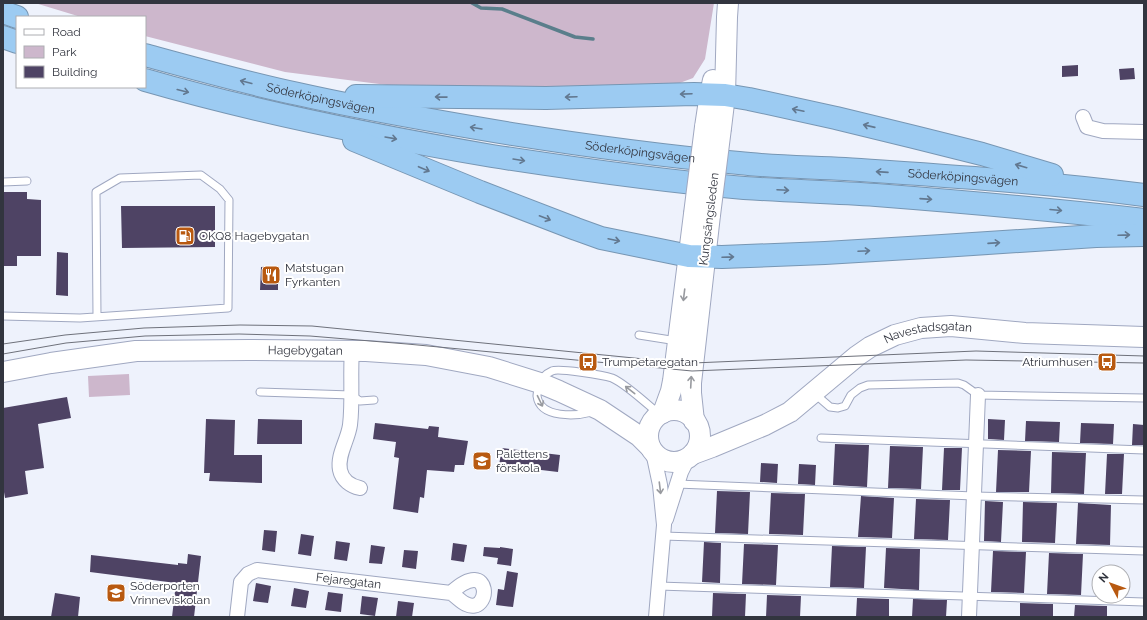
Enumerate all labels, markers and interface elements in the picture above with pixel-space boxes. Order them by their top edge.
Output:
legend [16,16,146,88]
text: Road [52,25,81,39]
text: Park [52,45,77,59]
text: Building [52,65,98,79]
one-way arrow [240,77,253,85]
street label: Söderköpingsvägen [265,80,376,117]
one-way arrow [176,87,189,95]
one-way arrow [680,90,693,98]
one-way arrow [435,93,448,101]
one-way arrow [565,94,578,101]
one-way arrow [792,106,805,114]
one-way arrow [862,122,875,129]
one-way arrow [470,124,483,132]
one-way arrow [384,134,397,142]
street label: Söderköpingsvägen [584,138,696,166]
one-way arrow [512,156,525,164]
one-way arrow [1015,162,1028,169]
one-way arrow [418,166,430,174]
street label: Söderköpingsvägen [907,166,1019,189]
one-way arrow [876,168,889,175]
street label: Kungsängsleden [696,172,722,266]
one-way arrow [776,186,789,193]
one-way arrow [920,196,933,203]
one-way arrow [1049,206,1062,214]
one-way arrow [538,214,550,222]
fuel station icon: OKQ8 Hagebygatan [174,225,196,247]
place label: OKQ8 Hagebygatan [199,229,309,243]
one-way arrow [1117,232,1130,239]
one-way arrow [607,237,620,245]
one-way arrow [987,240,1000,247]
one-way arrow [857,247,870,254]
one-way arrow [721,253,734,261]
place label: Matstugan Fyrkanten [285,261,344,289]
restaurant icon: Matstugan Fyrkanten [260,264,282,286]
one-way arrow [680,288,688,301]
street label: Navestadsgatan [881,319,973,346]
street label: Hagebygatan [268,343,343,358]
bus stop icon: Trumpetaregatan [577,351,599,373]
bus stop icon: Atriumhusen [1096,351,1118,373]
place label: Trumpetaregatan [602,355,698,369]
place label: Atriumhusen [1022,355,1093,369]
one-way arrow [688,376,695,389]
one-way arrow [624,386,635,394]
one-way arrow [537,395,544,407]
place label: Palettens förskola [496,447,548,475]
school or university icon: Palettens förskola [471,450,493,472]
one-way arrow [657,481,664,494]
north arrow [1091,564,1131,604]
street label: Fejaregatan [315,570,382,592]
text: N [1096,570,1111,585]
place label: Söderporten Vrinneviskolan [130,579,210,607]
school or university icon: Söderporten Vrinneviskolan [105,582,127,604]

